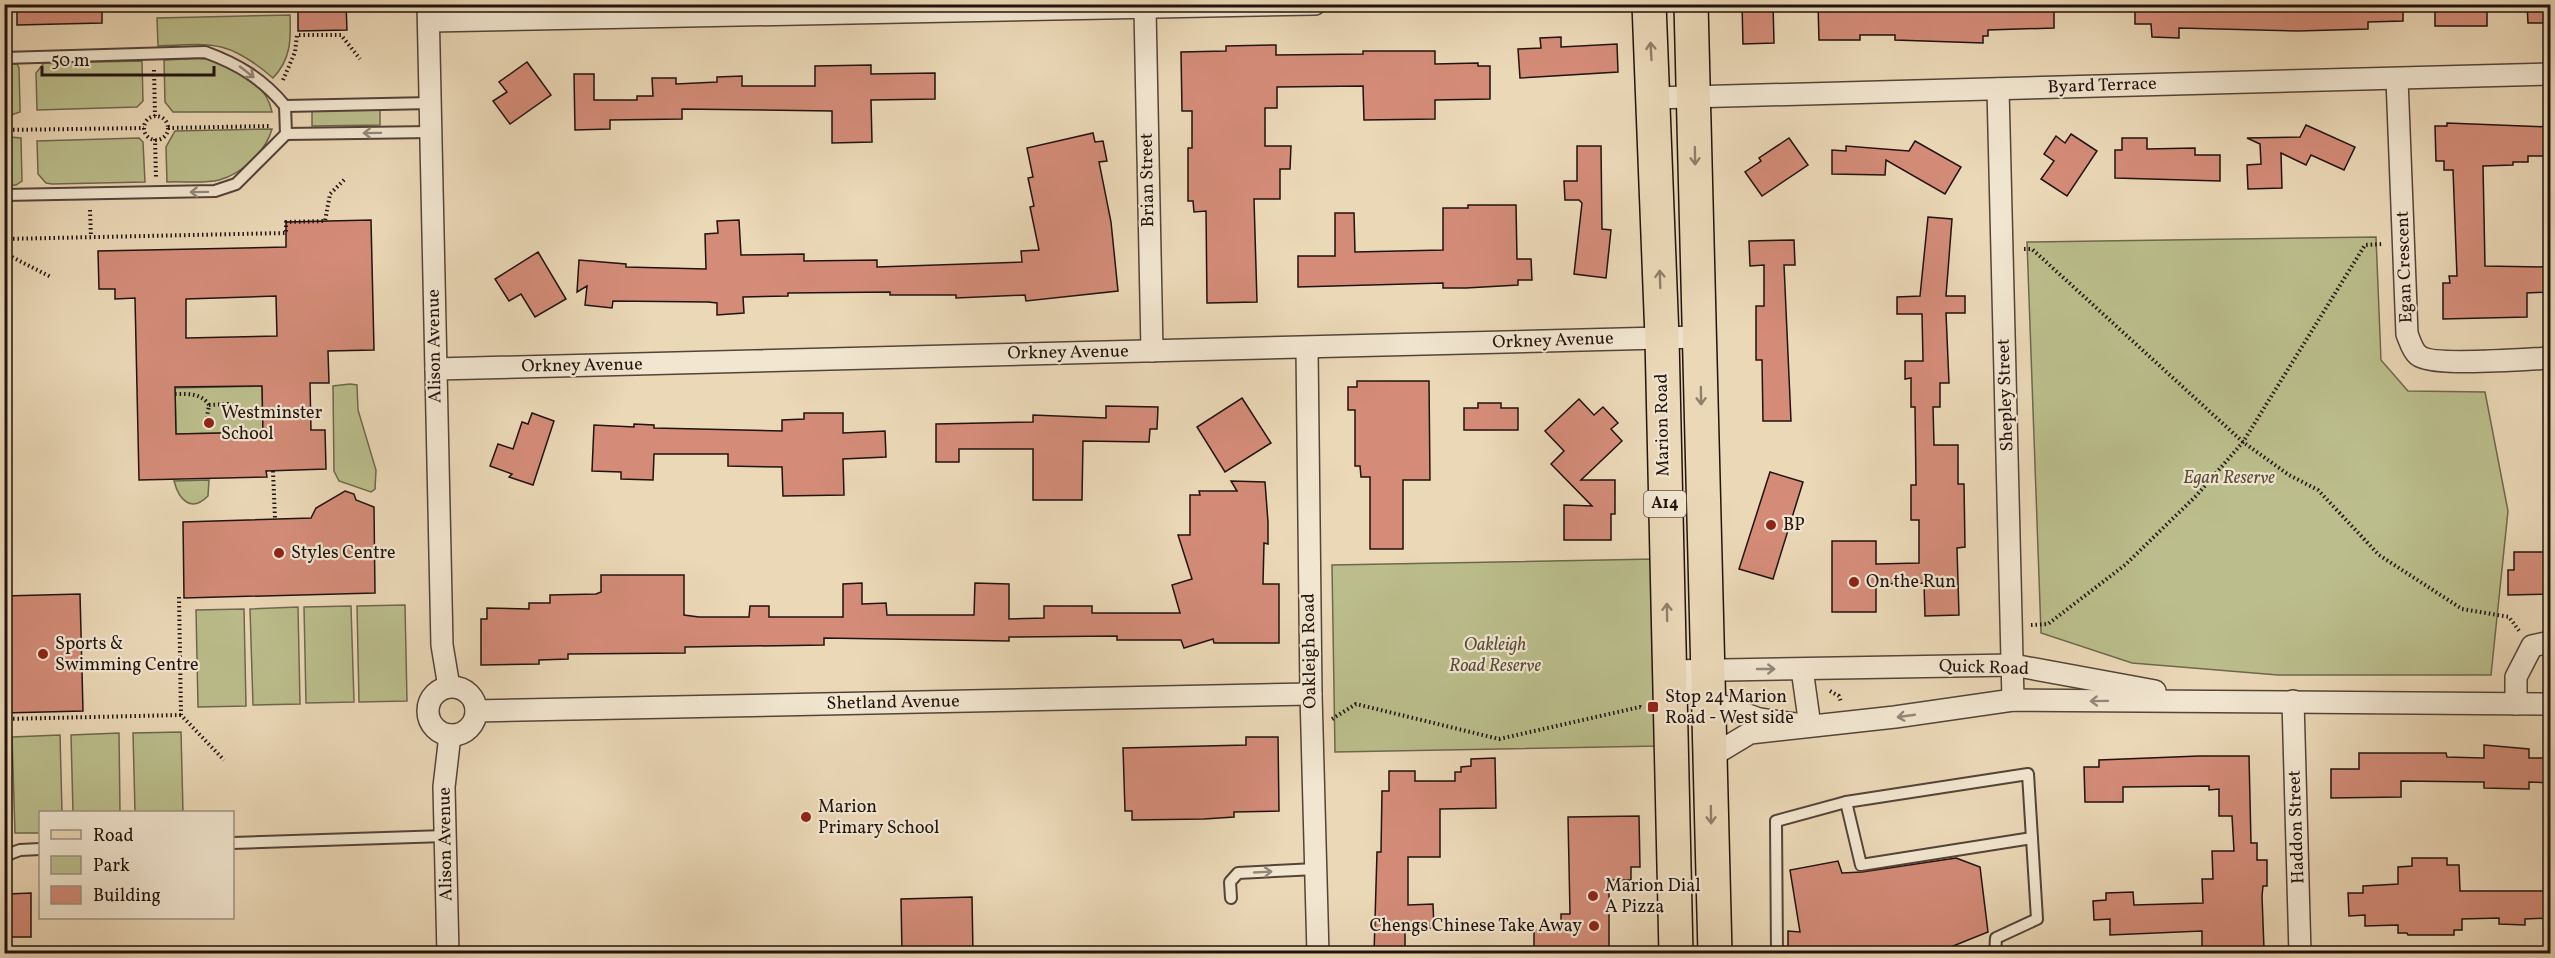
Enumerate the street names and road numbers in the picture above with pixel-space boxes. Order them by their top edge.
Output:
street label: Byard Terrace [2047,72,2157,100]
street label: Brian Street [1135,132,1161,228]
street label: Egan Crescent [2391,210,2419,324]
street label: Alison Avenue [422,289,448,403]
street label: Orkney Avenue [1492,326,1614,356]
street label: Shepley Street [1992,338,2020,452]
street label: Orkney Avenue [1007,339,1129,367]
street label: Orkney Avenue [521,352,643,380]
street label: Marion Road [1650,373,1676,477]
road number: A14 [1644,491,1686,517]
street label: Oakleigh Road [1296,593,1324,709]
street label: Quick Road [1938,654,2030,682]
street label: Shetland Avenue [826,689,960,717]
street label: Haddon Street [2283,770,2311,884]
street label: Alison Avenue [433,787,459,901]

